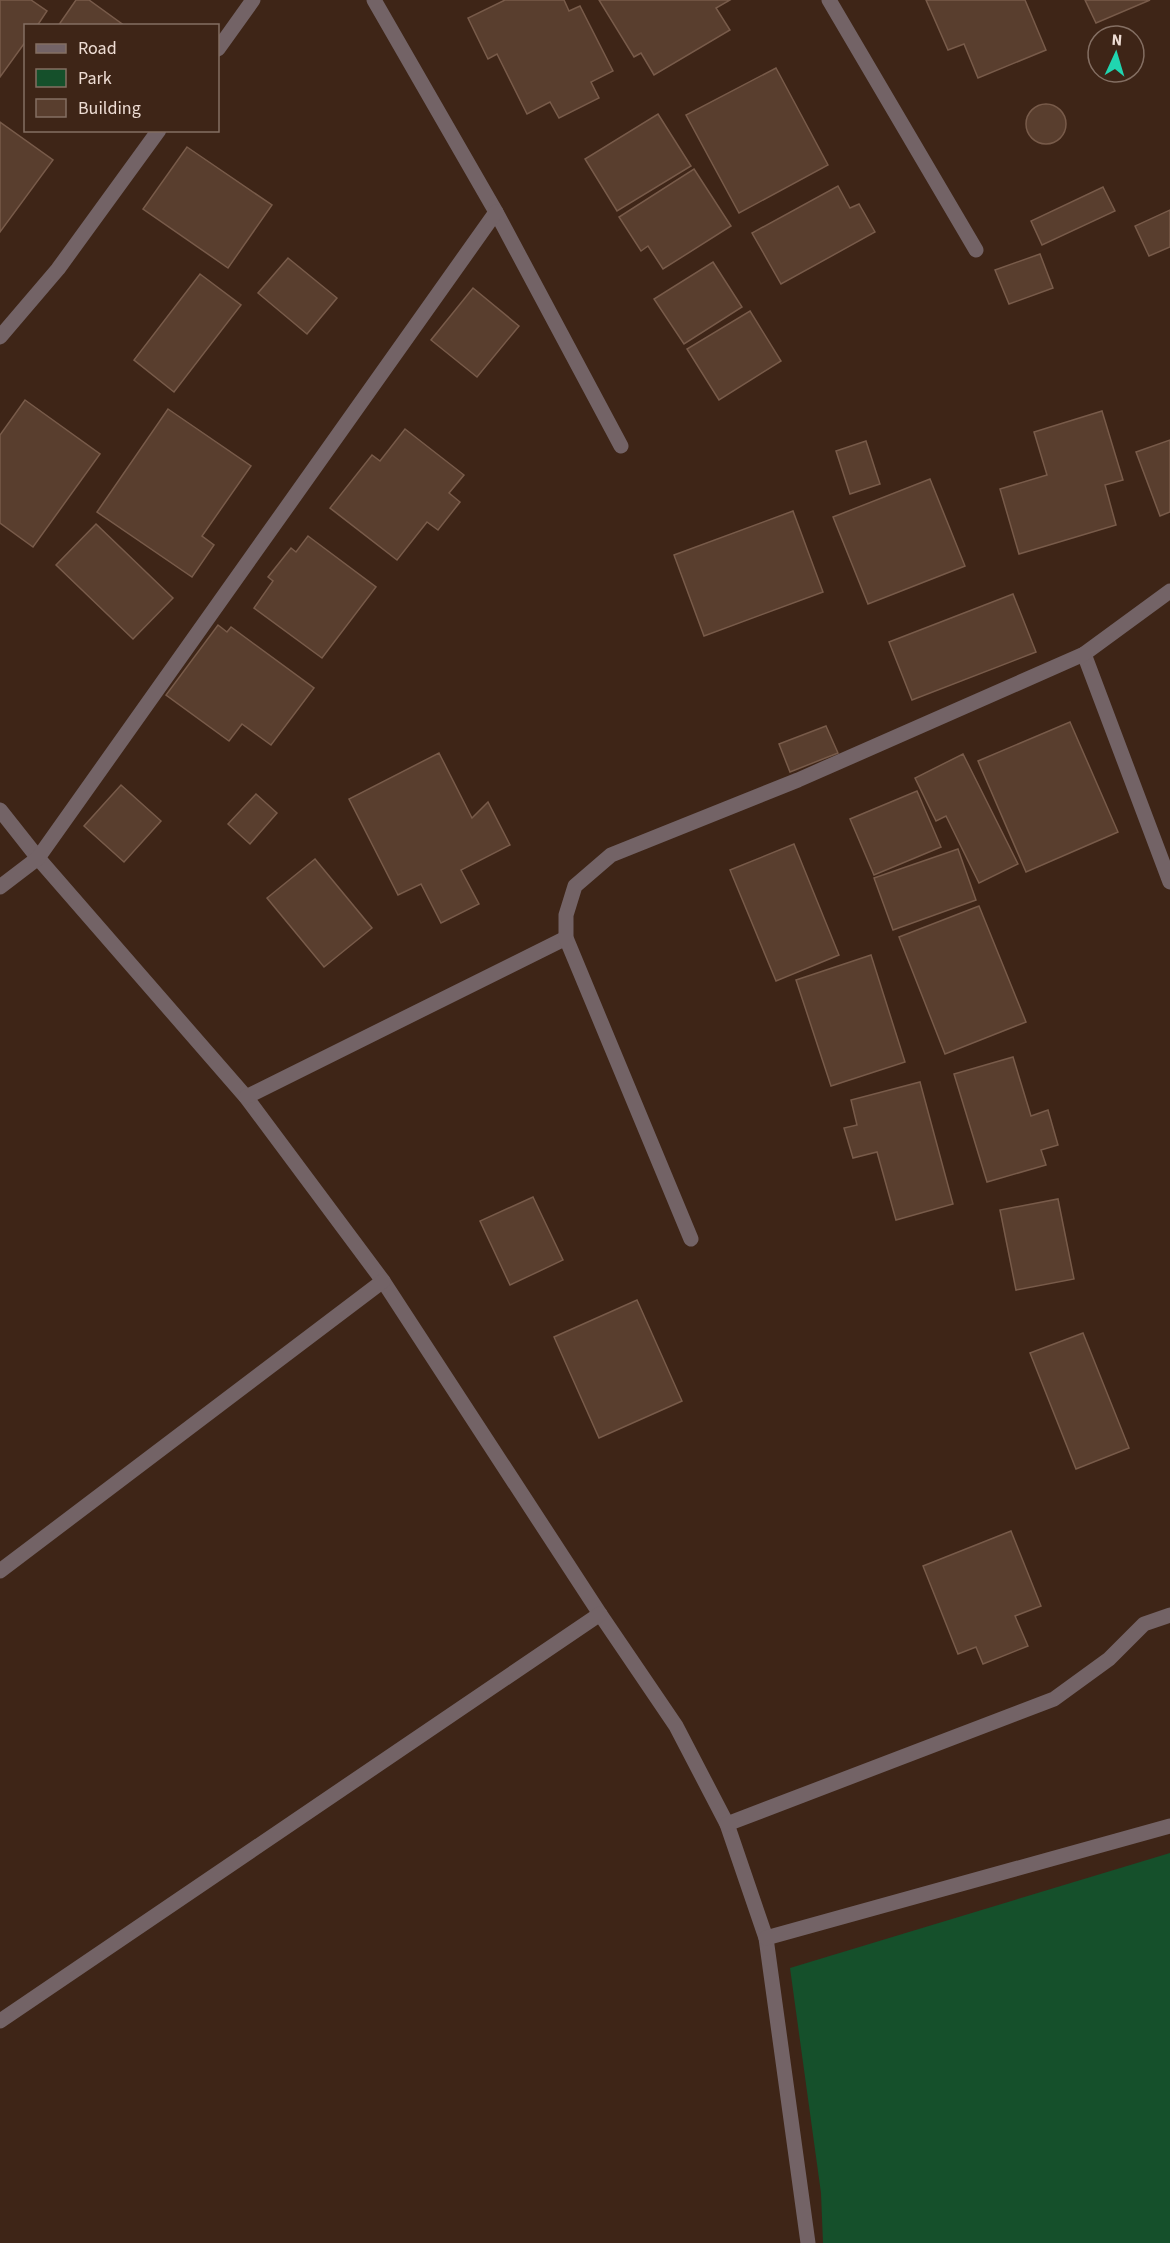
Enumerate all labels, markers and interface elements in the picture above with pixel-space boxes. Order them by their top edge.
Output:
legend [24,24,219,132]
north arrow [1086,24,1146,84]
text: N [1111,29,1123,51]
text: Road [78,36,117,61]
text: Park [78,66,112,91]
text: Building [78,96,141,121]

